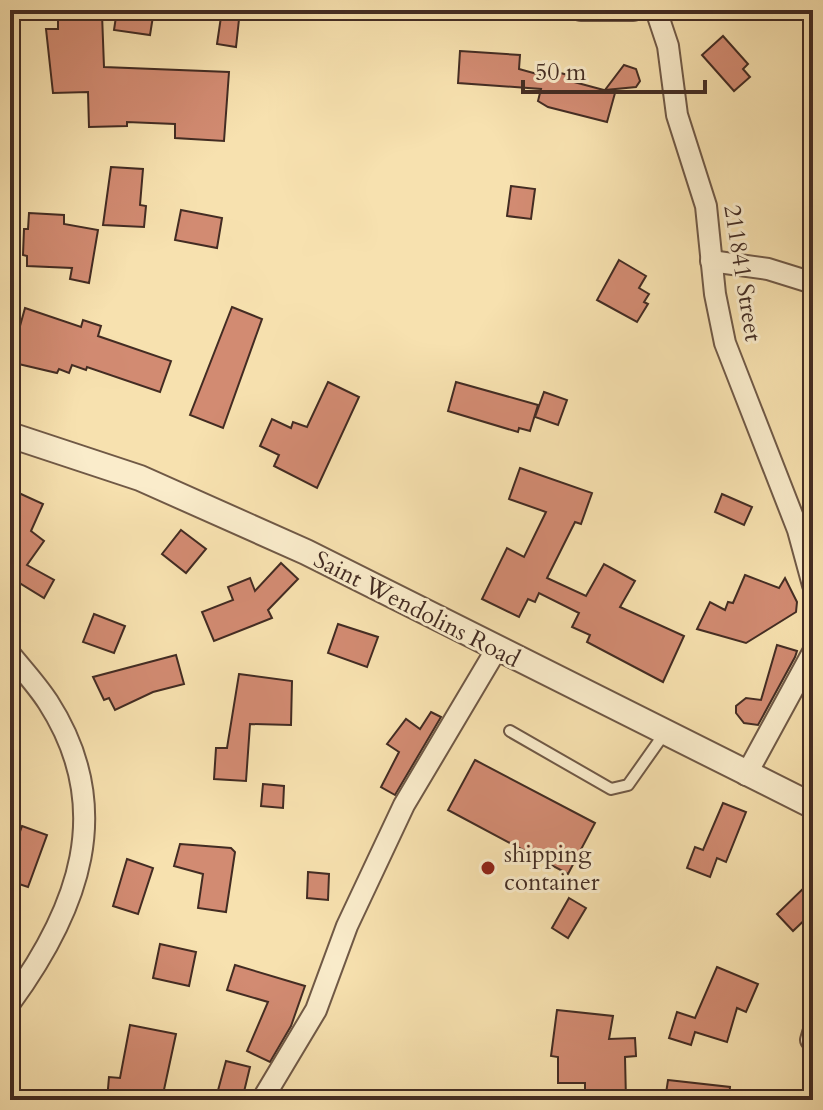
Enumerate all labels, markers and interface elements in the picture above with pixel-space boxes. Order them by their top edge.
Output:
scale bar [523,44,705,94]
text: 50 m [535,56,587,89]
street label: 211841 Street [715,202,770,344]
street label: Saint Wendolins Road [308,543,526,676]
place label: shipping container [504,838,600,899]
marker: shipping container [479,859,497,877]

